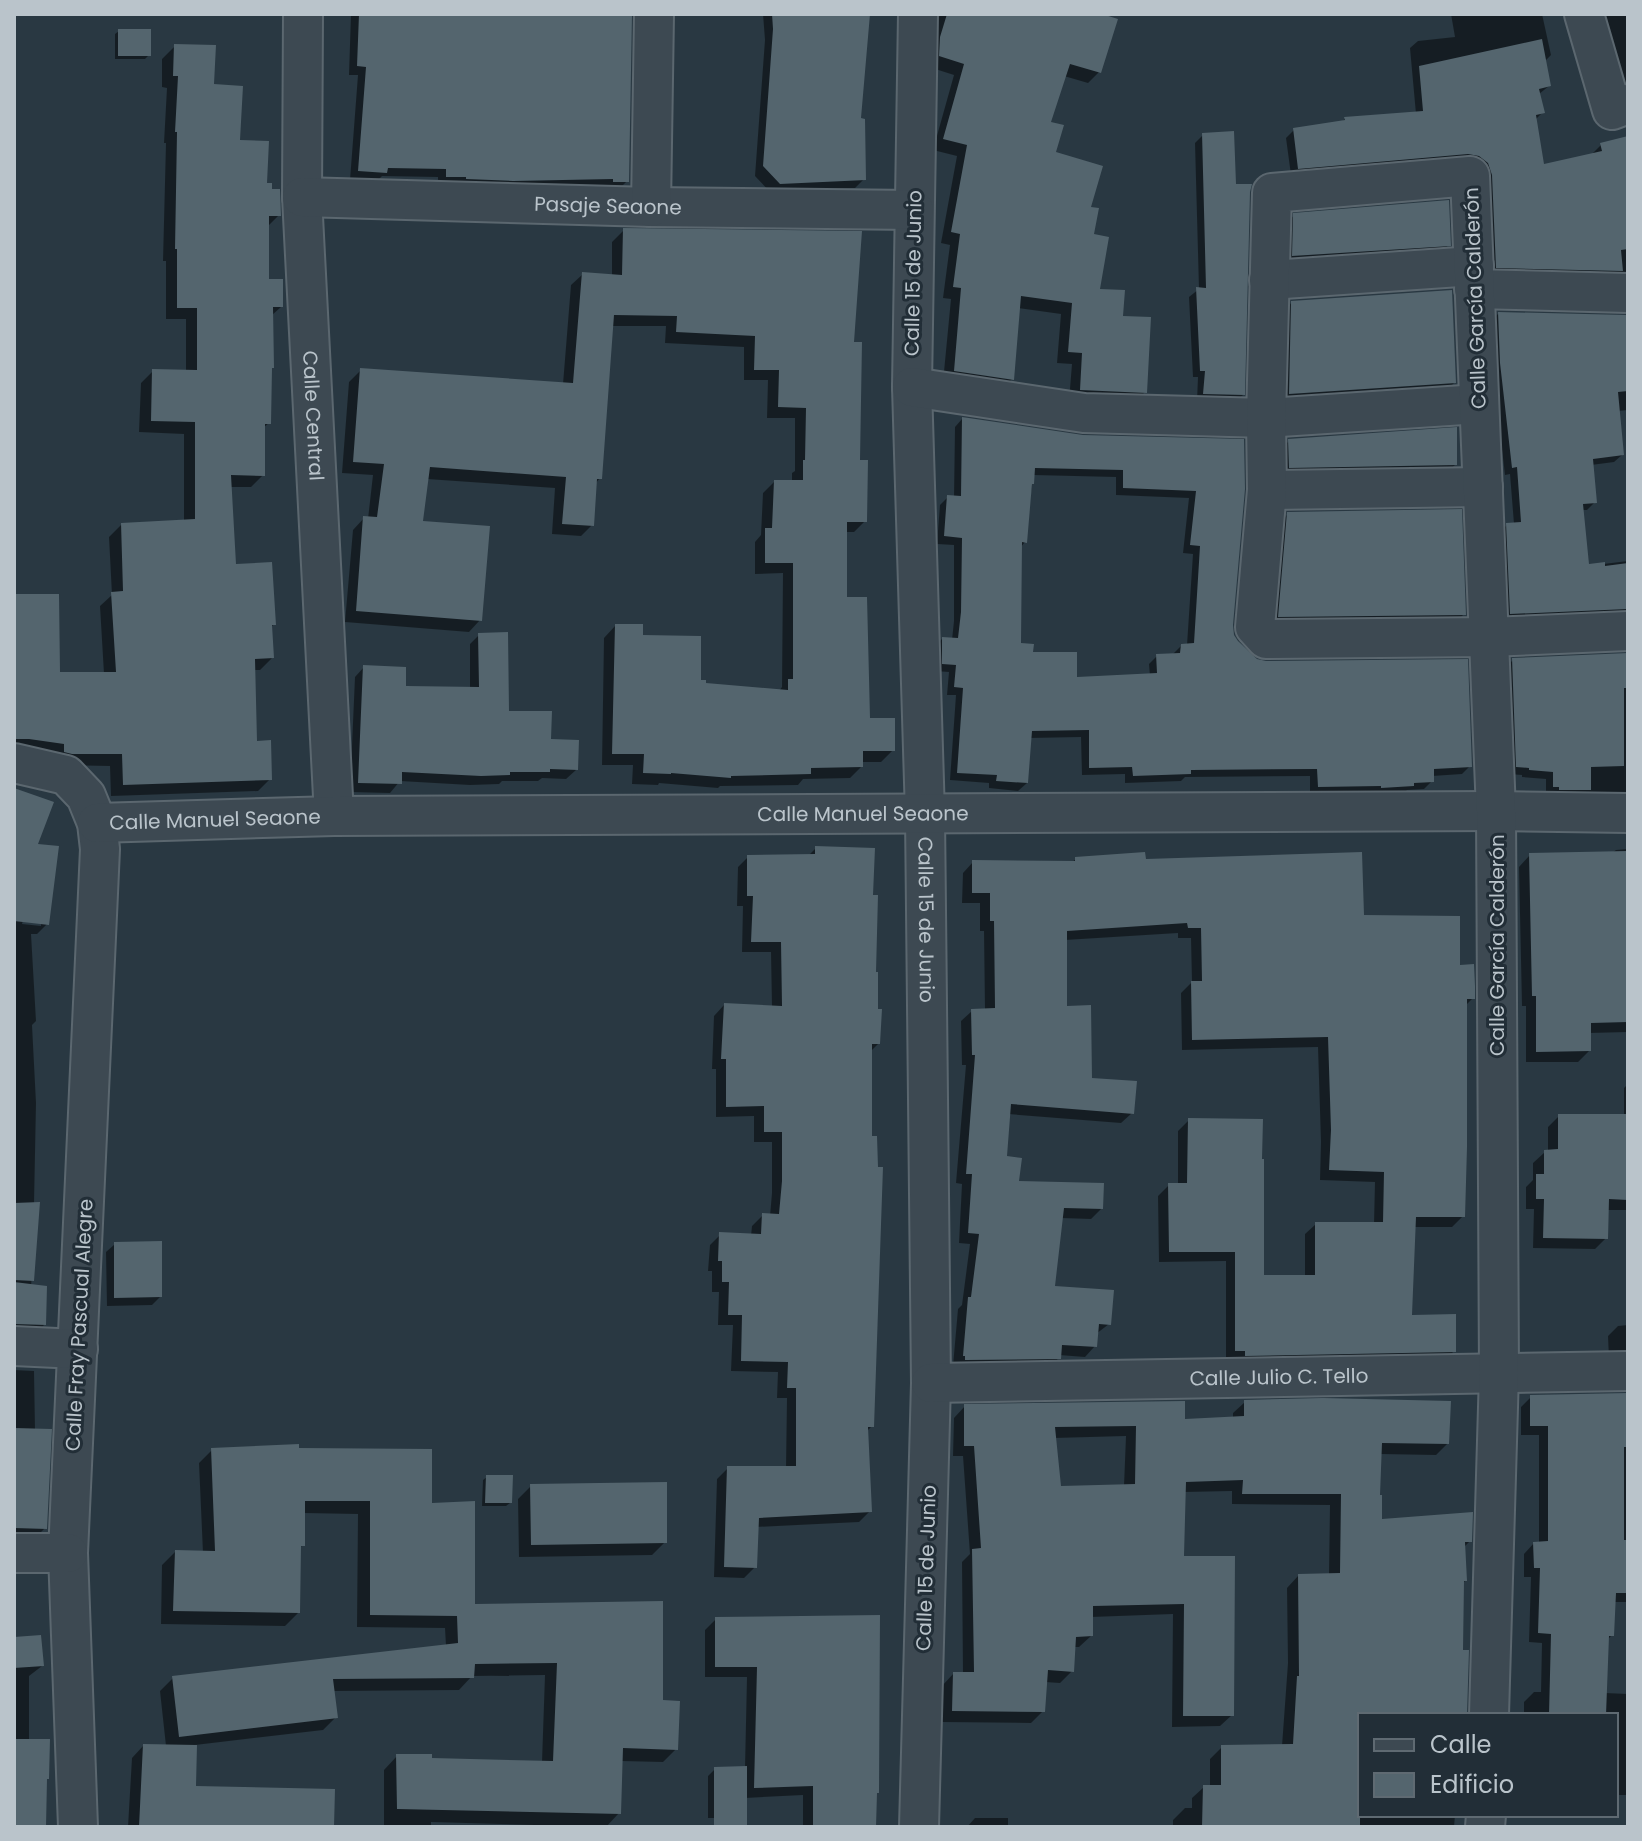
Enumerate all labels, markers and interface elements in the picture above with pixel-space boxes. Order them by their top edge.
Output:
street label: Calle García Calderón [1457,187,1493,409]
street label: Pasaje Seaone [534,190,682,221]
street label: Calle 15 de Junio [898,190,928,356]
street label: Calle Central [296,350,331,482]
street label: Calle Manuel Seaone [757,799,969,828]
street label: Calle Manuel Seaone [109,802,321,837]
street label: Calle García Calderón [1483,834,1511,1056]
street label: Calle 15 de Junio [911,837,941,1003]
street label: Calle Fray Pascual Alegre [58,1198,100,1452]
street label: Calle Julio C. Tello [1189,1361,1369,1393]
street label: Calle 15 de Junio [909,1485,943,1651]
legend [1358,1713,1618,1817]
text: Calle [1430,1728,1491,1761]
text: Edificio [1430,1768,1514,1801]

